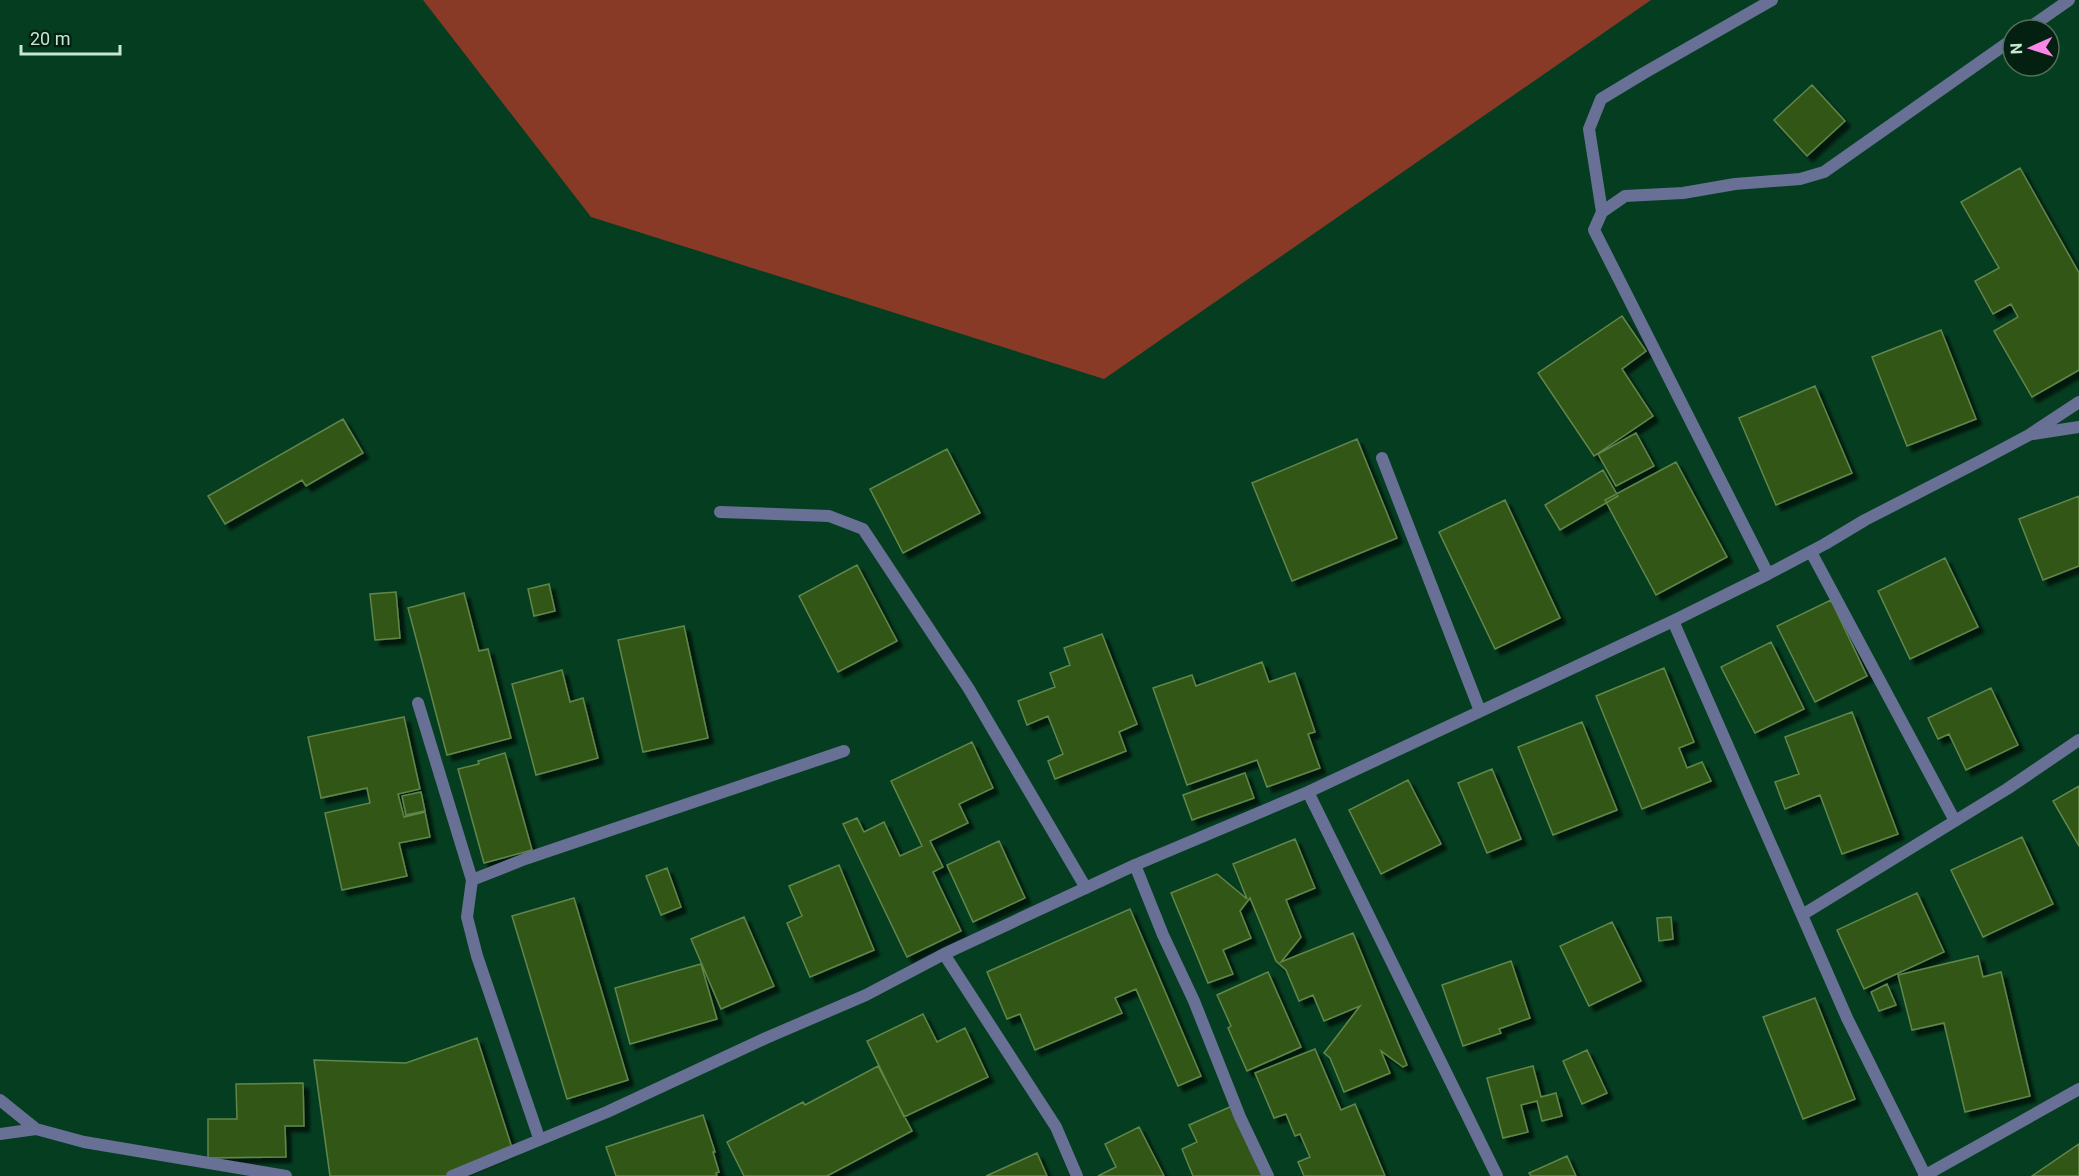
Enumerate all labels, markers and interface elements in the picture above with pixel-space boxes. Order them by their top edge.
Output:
scale bar [21,18,120,56]
north arrow [2001,18,2061,78]
text: 20 m [30,28,70,49]
text: N [2007,43,2026,55]

